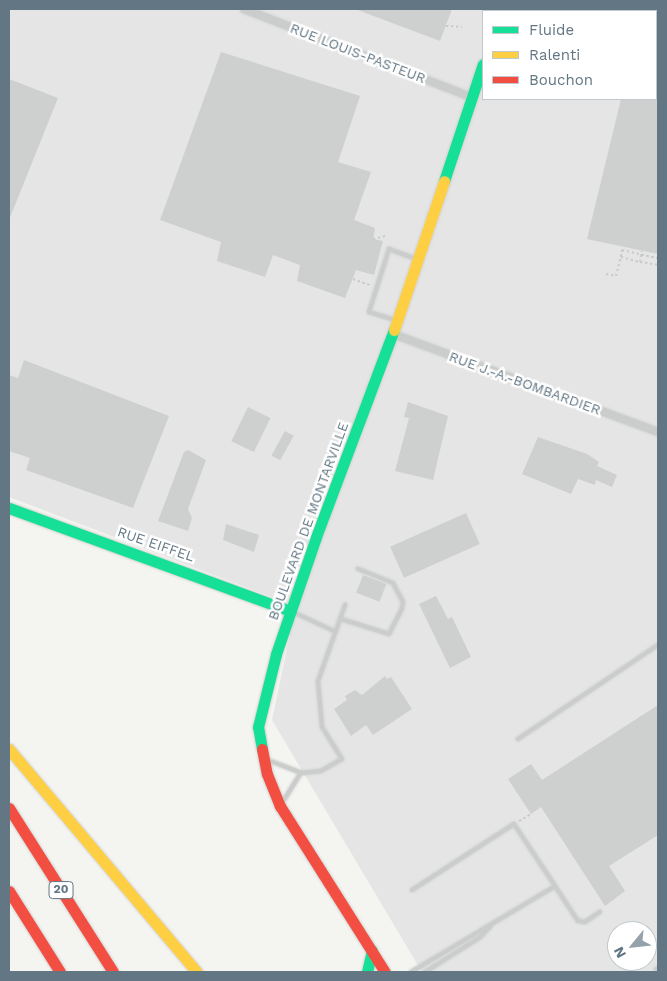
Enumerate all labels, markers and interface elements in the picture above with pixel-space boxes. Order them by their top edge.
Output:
legend [482,10,657,100]
street label: RUE LOUIS-PASTEUR [288,19,428,87]
text: Fluide [529,21,574,39]
text: Ralenti [529,46,580,64]
text: Bouchon [529,71,593,89]
street label: RUE J.-A.-BOMBARDIER [447,348,603,418]
street label: BOULEVARD DE MONTARVILLE [264,420,352,622]
street label: RUE EIFFEL [115,523,197,565]
road number: 20 [48,880,74,900]
north arrow [607,921,657,971]
text: N [610,944,629,961]

